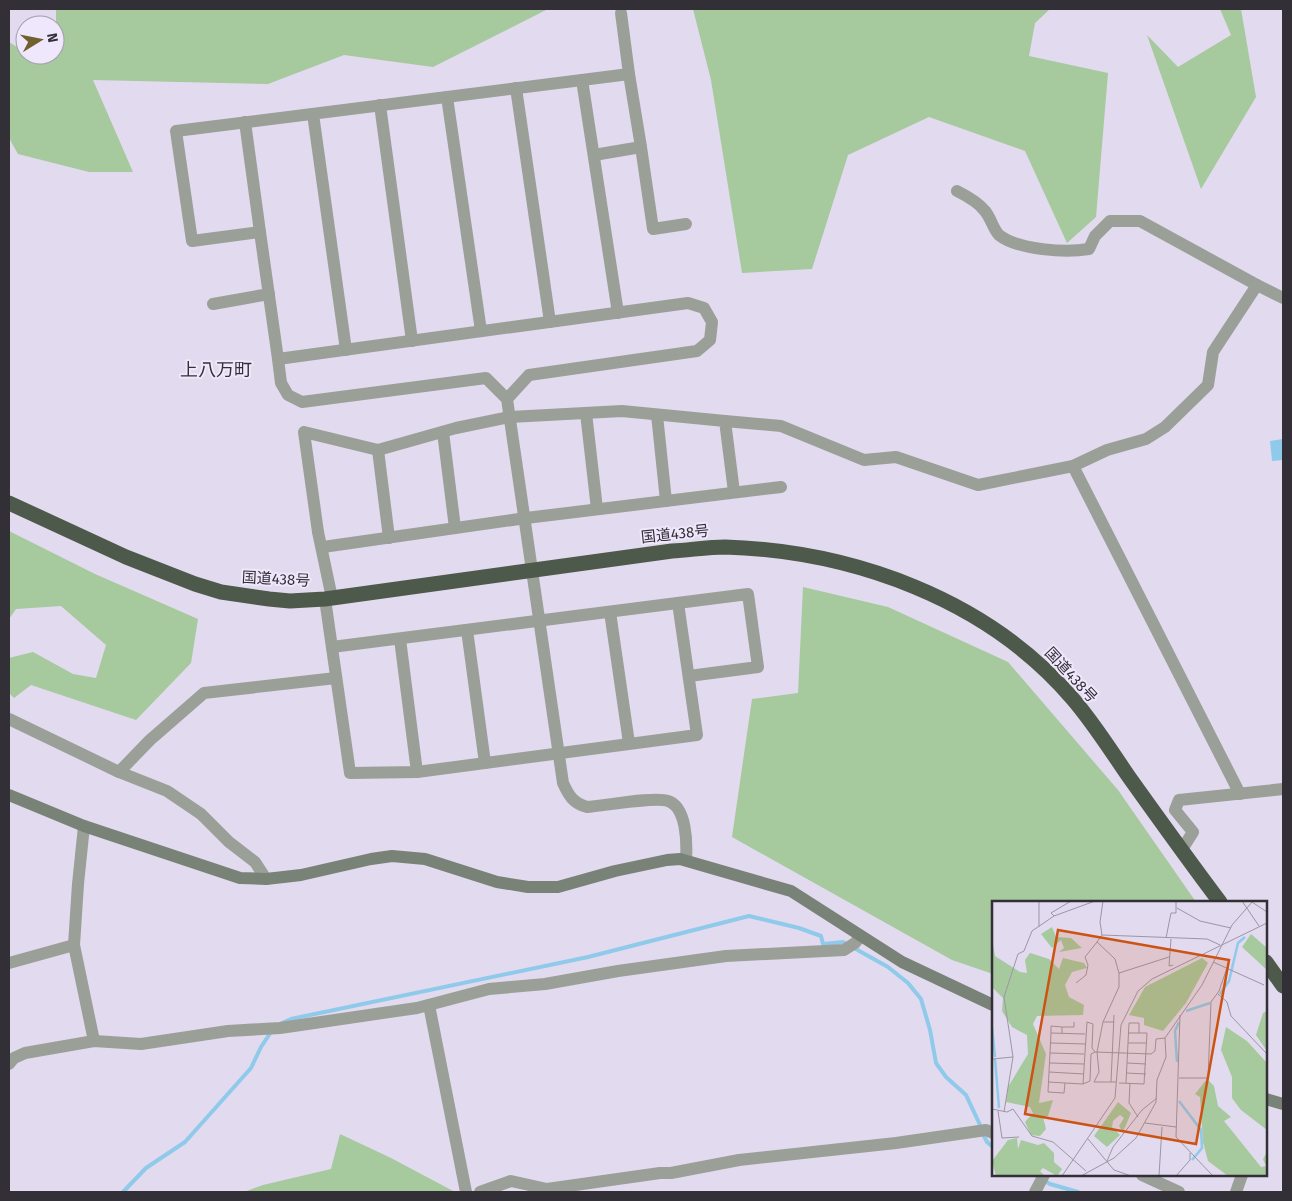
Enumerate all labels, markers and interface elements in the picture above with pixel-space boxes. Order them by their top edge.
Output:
north arrow [15,15,65,65]
text: N [43,32,61,44]
district label: 上八万町 [180,359,252,381]
street label: 国道438号 [640,521,710,547]
street label: 国道438号 [241,568,311,590]
street label: 国道438号 [1041,644,1101,706]
inset map [992,901,1267,1176]

